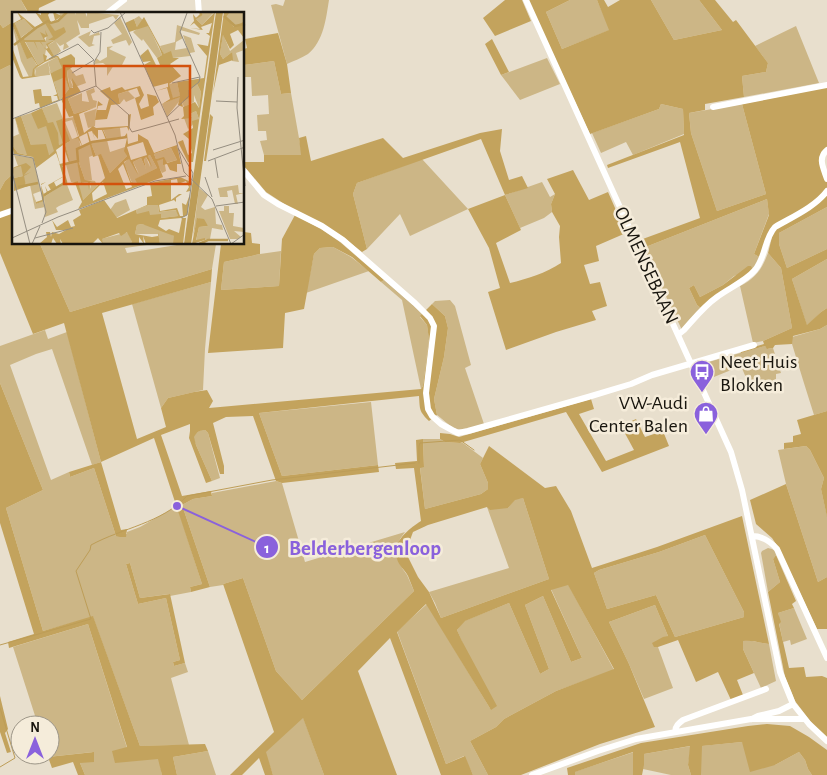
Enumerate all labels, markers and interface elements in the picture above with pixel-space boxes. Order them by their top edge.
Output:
inset map [12,12,245,245]
street label: OLMENSEBAAN [610,204,682,327]
place label: Neet Huis Blokken [720,352,797,395]
bus stop icon: Neet Huis Blokken [689,359,715,393]
place label: VW-Audi Center Balen [589,393,688,436]
shop icon: VW-Audi Center Balen [693,401,719,435]
callout: Belderbergenloop [254,529,451,565]
text: Belderbergenloop [289,538,441,559]
text: 1 [264,541,270,556]
north arrow [10,715,60,765]
text: N [30,721,40,735]

